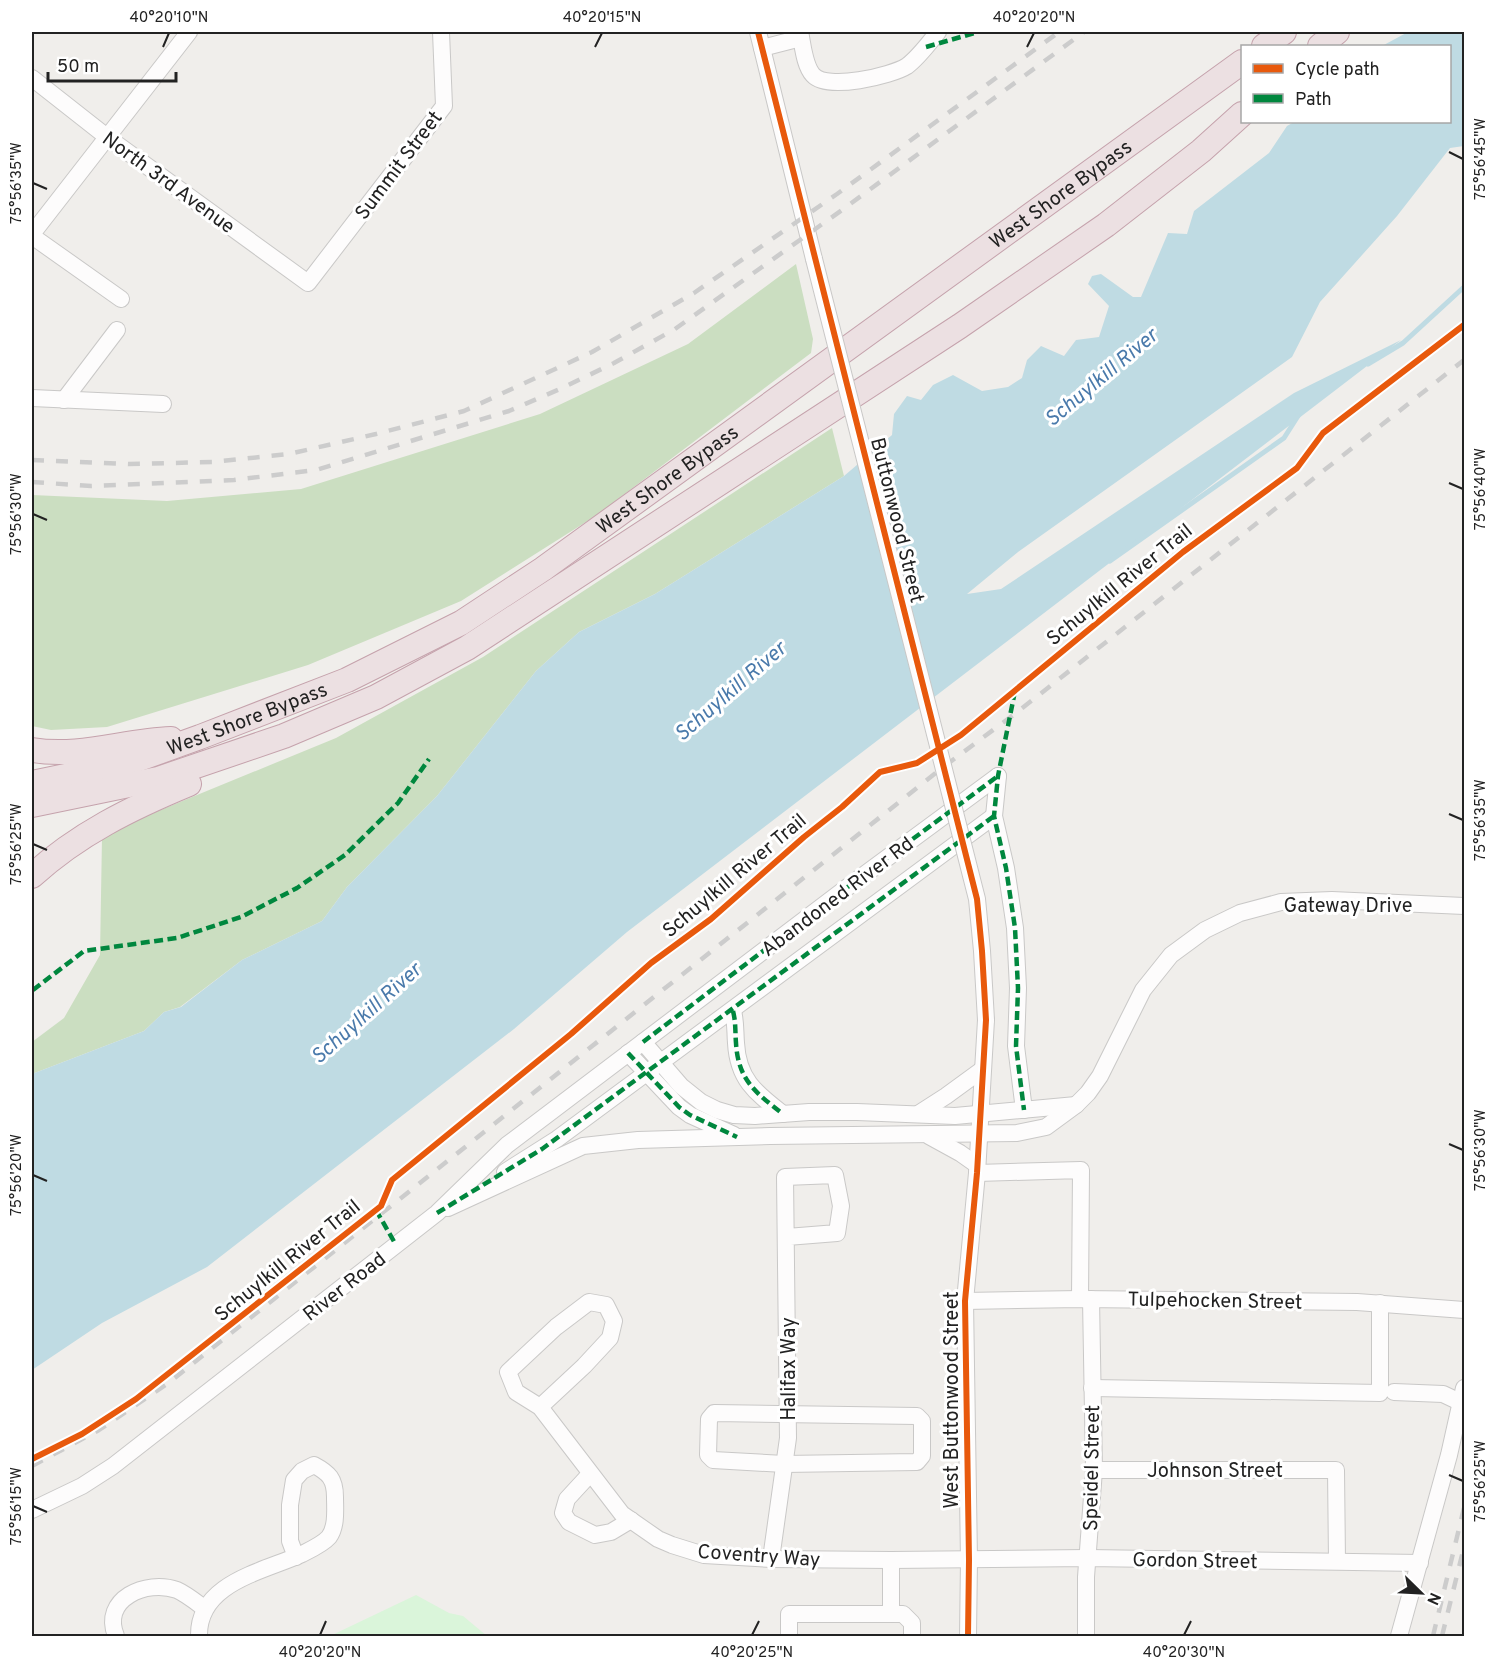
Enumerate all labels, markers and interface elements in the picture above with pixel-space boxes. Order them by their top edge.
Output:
text: 40°20'10"N [130,9,209,28]
text: 40°20'15"N [563,9,641,28]
text: 40°20'20"N [993,9,1075,28]
scale bar [48,45,176,83]
legend [1241,45,1451,123]
text: 50 m [57,56,99,79]
text: Cycle path [1295,59,1380,82]
text: Path [1295,89,1332,112]
street label: Summit Street [350,106,449,226]
text: 75°56'45"W [1472,118,1491,200]
street label: North 3rd Avenue [96,127,239,241]
street label: West Shore Bypass [985,135,1138,256]
text: 75°56'35"W [8,142,27,224]
water label: Schuylkill River [1040,322,1166,433]
street label: West Shore Bypass [592,420,745,541]
street label: Buttonwood Street [863,435,929,606]
text: 75°56'40"W [1472,448,1491,530]
text: 75°56'30"W [8,473,27,555]
street label: Schuylkill River Trail [1042,519,1199,652]
water label: Schuylkill River [669,635,794,748]
street label: West Shore Bypass [164,678,332,763]
text: 75°56'35"W [1472,779,1491,861]
text: 75°56'25"W [8,803,27,885]
street label: Schuylkill River Trail [658,809,813,944]
street label: Abandoned River Rd [757,832,920,963]
street label: Gateway Drive [1283,894,1413,920]
water label: Schuylkill River [306,956,429,1071]
text: 75°56'30"W [1472,1109,1491,1191]
text: 75°56'20"W [8,1134,27,1216]
street label: Schuylkill River Trail [210,1195,367,1328]
street label: River Road [299,1247,392,1328]
street label: Tulpehocken Street [1127,1287,1303,1317]
street label: West Buttonwood Street [940,1291,966,1509]
street label: Halifax Way [777,1317,803,1421]
street label: Speidel Street [1079,1405,1107,1531]
text: 75°56'25"W [1472,1440,1491,1522]
street label: Johnson Street [1147,1459,1283,1485]
text: 75°56'15"W [8,1467,27,1545]
street label: Coventry Way [697,1540,821,1574]
street label: Gordon Street [1132,1548,1258,1576]
north arrow [1391,1563,1451,1623]
text: N [1421,1589,1444,1608]
text: 40°20'20"N [279,1644,361,1663]
text: 40°20'25"N [711,1644,793,1663]
text: 40°20'30"N [1143,1644,1225,1663]

